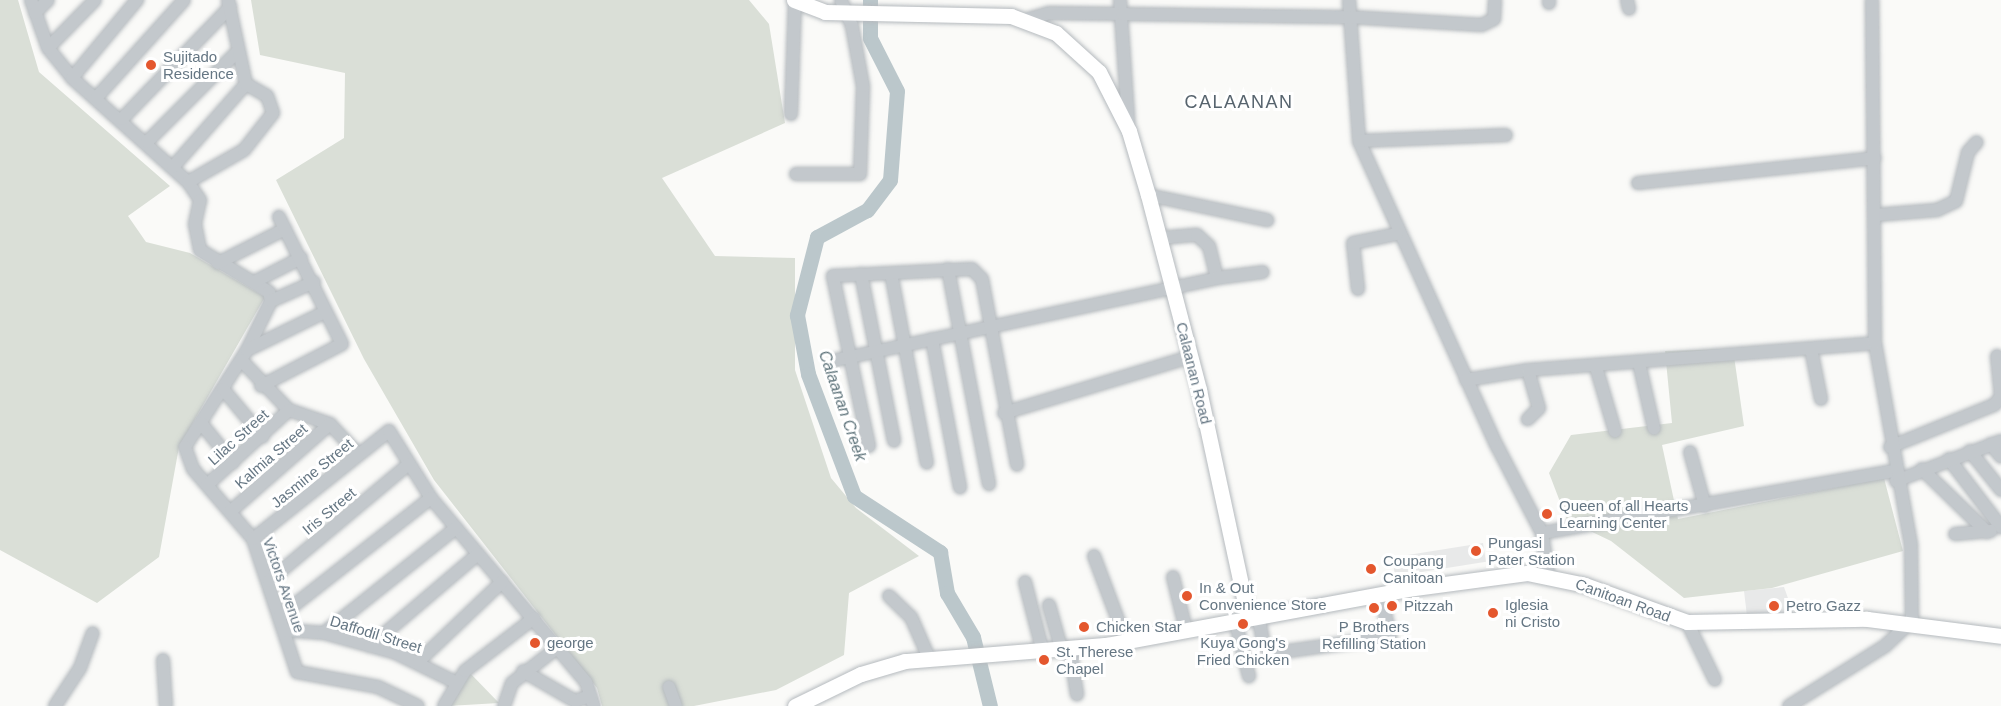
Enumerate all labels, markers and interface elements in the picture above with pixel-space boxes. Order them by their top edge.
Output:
place label: Sujitado Residence [163,47,234,82]
marker: Sujitado Residence [144,58,158,72]
district label: CALAANAN [1184,91,1294,113]
street label: Calaanan Road [1173,320,1215,426]
water label: Calaanan Creek [814,348,870,464]
street label: Lilac Street [204,405,272,469]
street label: Kalmia Street [231,420,311,492]
street label: Jasmine Street [267,435,357,511]
street label: Iris Street [299,483,359,539]
place label: Queen of all Hearts Learning Center [1559,496,1688,531]
marker: Queen of all Hearts Learning Center [1540,507,1554,521]
place label: Pungasi Pater Station [1488,533,1575,568]
street label: Victors Avenue [259,535,309,635]
marker: Pungasi Pater Station [1469,544,1483,558]
place label: Coupang Canitoan [1383,551,1444,586]
marker: Coupang Canitoan [1364,562,1378,576]
street label: Canitoan Road [1573,574,1673,626]
place label: In & Out Convenience Store [1199,578,1327,613]
marker: In & Out Convenience Store [1180,589,1194,603]
place label: Iglesia ni Cristo [1505,595,1560,630]
place label: Pitzzah [1404,597,1453,615]
place label: Petro Gazz [1786,597,1861,615]
marker: Pitzzah [1385,599,1399,613]
marker: Petro Gazz [1767,599,1781,613]
marker: P Brothers Refilling Station [1367,601,1381,615]
marker: Iglesia ni Cristo [1486,606,1500,620]
street label: Daffodil Street [328,612,424,656]
marker: Kuya Gong's Fried Chicken [1236,617,1250,631]
place label: P Brothers Refilling Station [1322,617,1426,652]
place label: Chicken Star [1096,618,1182,636]
marker: Chicken Star [1077,620,1091,634]
place label: Kuya Gong's Fried Chicken [1197,633,1289,668]
place label: george [547,634,594,652]
marker: george [528,636,542,650]
place label: St. Therese Chapel [1056,642,1134,677]
marker: St. Therese Chapel [1037,653,1051,667]

